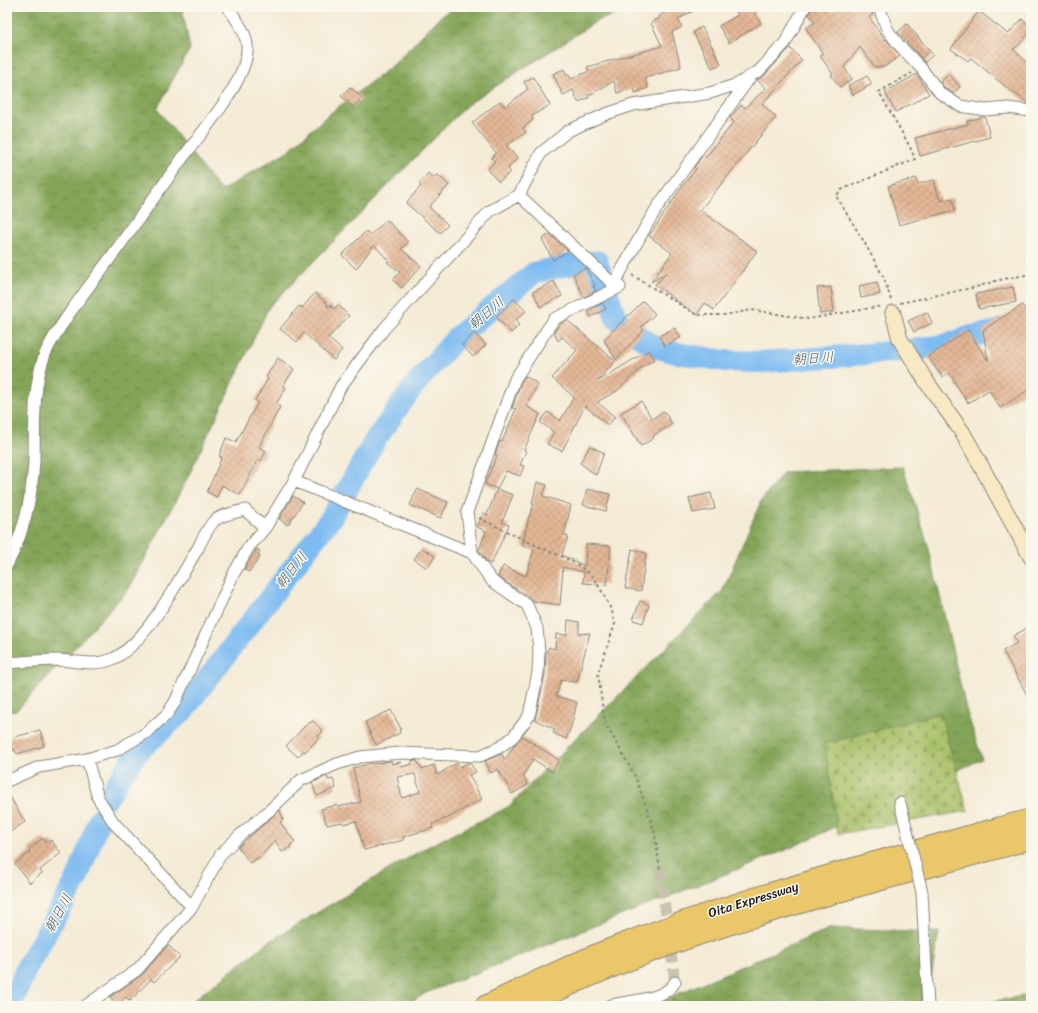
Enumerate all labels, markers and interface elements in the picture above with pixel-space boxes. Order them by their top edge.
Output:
water label: 朝日川 [462,290,510,336]
water label: 朝日川 [791,345,835,372]
water label: 朝日川 [269,546,314,595]
street label: Oita Expressway [705,875,801,924]
water label: 朝日川 [37,889,80,938]

